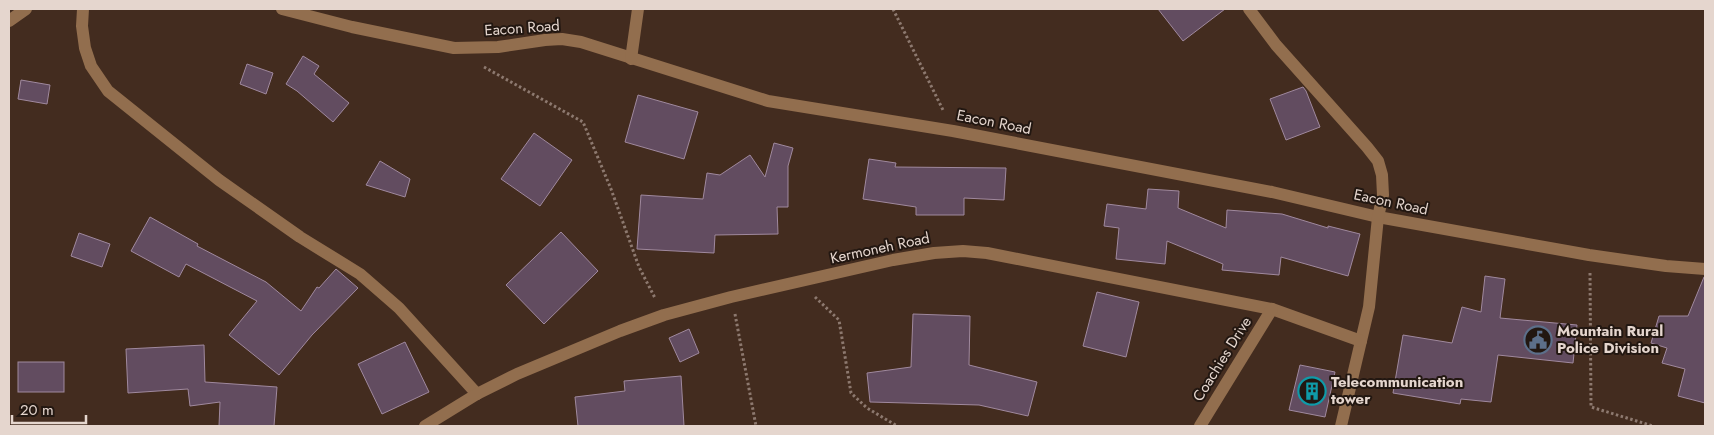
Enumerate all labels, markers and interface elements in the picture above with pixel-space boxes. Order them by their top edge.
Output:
street label: Eacon Road [484,14,560,42]
street label: Eacon Road [955,104,1033,140]
street label: Eacon Road [1352,183,1430,221]
street label: Kermoneh Road [828,227,932,269]
street label: Coachies Drive [1187,312,1257,406]
place label: Mountain Rural Police Division [1557,320,1663,359]
public building icon: Mountain Rural Police Division [1523,325,1553,355]
place label: Telecommunication tower [1331,371,1463,410]
building icon: Telecommunication tower [1297,376,1327,406]
scale bar [12,392,86,424]
text: 20 m [20,399,54,421]

